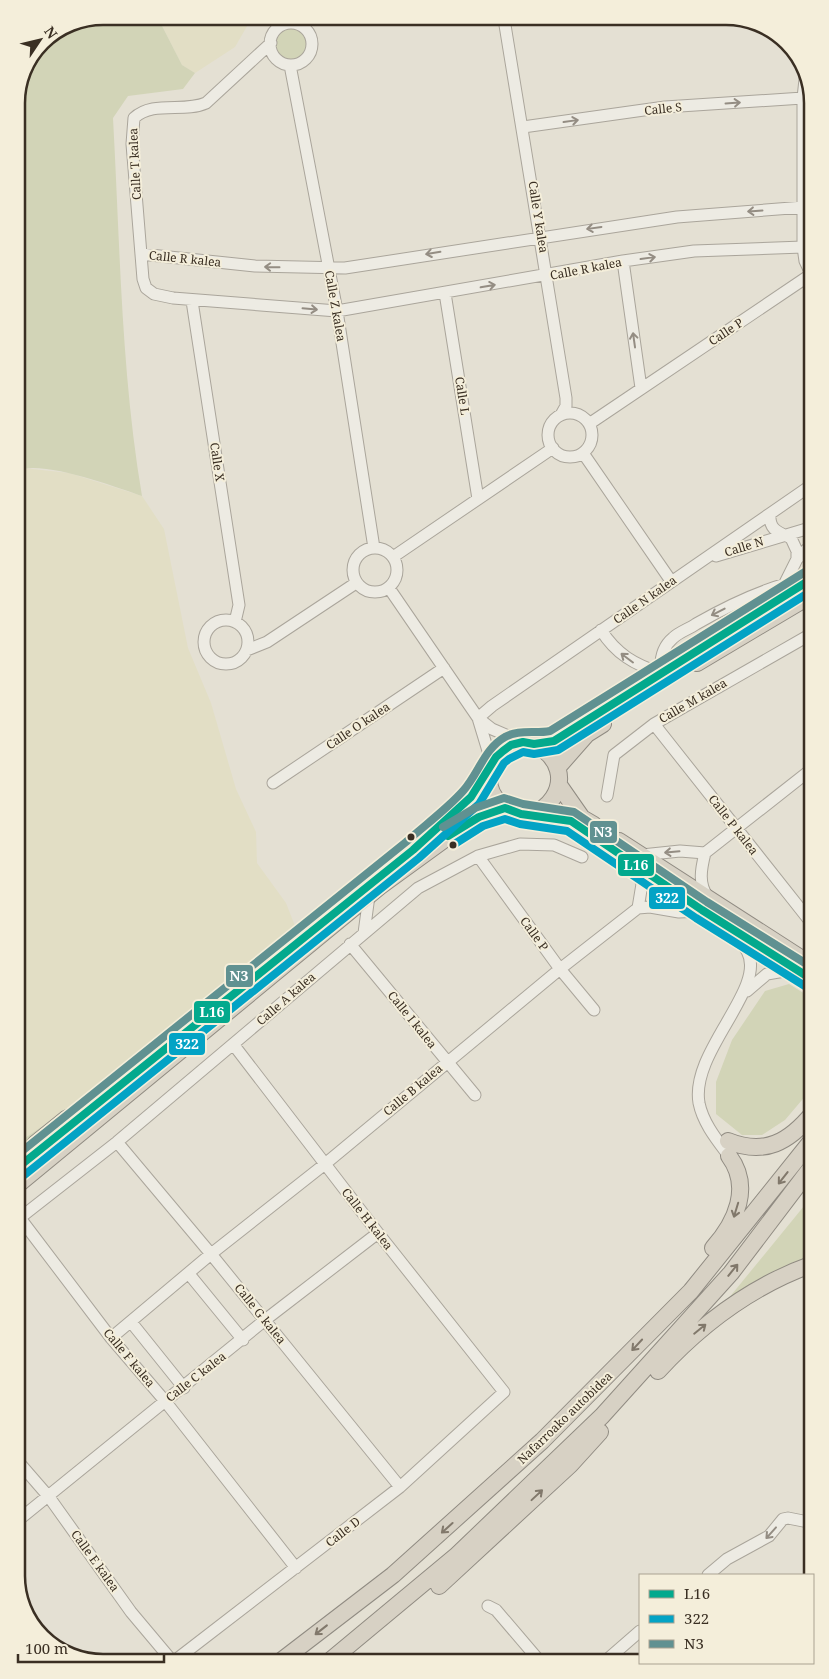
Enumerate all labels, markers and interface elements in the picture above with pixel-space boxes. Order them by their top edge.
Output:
north arrow [15,15,65,65]
text: N [40,22,62,42]
street label: Calle S [643,98,683,119]
one-way arrow [724,98,740,107]
one-way arrow [563,115,579,125]
street label: Calle T kalea [124,127,145,201]
street label: Calle Y kalea [524,180,553,254]
one-way arrow [748,206,764,215]
one-way arrow [586,224,602,234]
street label: Calle R kalea [148,246,222,271]
one-way arrow [426,249,442,259]
street label: Calle R kalea [549,253,623,284]
one-way arrow [640,253,656,263]
one-way arrow [264,262,280,271]
street label: Calle Z kalea [321,269,350,343]
one-way arrow [480,280,496,290]
one-way arrow [302,304,318,314]
street label: Calle P [705,314,746,349]
one-way arrow [629,332,639,348]
street label: Calle L [451,376,474,416]
street label: Calle X [206,441,229,483]
street label: Calle N [722,533,766,561]
street label: Calle N kalea [610,571,680,628]
one-way arrow [710,607,725,617]
one-way arrow [620,653,634,663]
street label: Calle M kalea [656,674,730,727]
street label: Calle O kalea [322,698,393,753]
street label: Calle P kalea [704,791,762,859]
line badge: N3 [589,820,618,844]
text: N3 [594,822,613,841]
unlabelled marker [406,832,416,842]
unlabelled marker [448,840,458,850]
one-way arrow [664,847,680,857]
line badge: L16 [617,853,655,877]
text: L16 [624,855,649,874]
line badge: 322 [648,886,686,910]
text: 322 [655,888,679,907]
street label: Calle P [516,913,553,954]
line badge: N3 [225,964,254,988]
text: N3 [230,966,249,985]
street label: Calle A kalea [252,968,319,1029]
street label: Calle I kalea [384,987,441,1052]
line badge: L16 [193,1000,231,1024]
text: L16 [200,1002,225,1021]
line badge: 322 [168,1032,206,1056]
text: 322 [175,1034,199,1053]
street label: Calle B kalea [379,1060,446,1120]
one-way arrow [778,1171,788,1185]
street label: Calle H kalea [338,1184,397,1253]
one-way arrow [731,1202,740,1217]
one-way arrow [727,1263,738,1276]
street label: Calle G kalea [231,1280,290,1348]
one-way arrow [693,1324,706,1335]
street label: Calle F kalea [100,1325,159,1391]
one-way arrow [631,1338,643,1351]
street label: Calle C kalea [162,1348,230,1406]
street label: Nafarroako autobidea [513,1368,616,1468]
one-way arrow [531,1489,544,1501]
street label: Calle D [322,1512,364,1551]
one-way arrow [441,1523,454,1534]
street label: Calle E kalea [67,1526,124,1595]
one-way arrow [765,1526,777,1539]
legend [639,1574,814,1664]
text: L16 [684,1583,710,1603]
text: 322 [684,1608,709,1628]
one-way arrow [314,1625,327,1636]
scale bar [18,1632,164,1664]
text: N3 [684,1633,704,1653]
text: 100 m [25,1638,68,1658]

